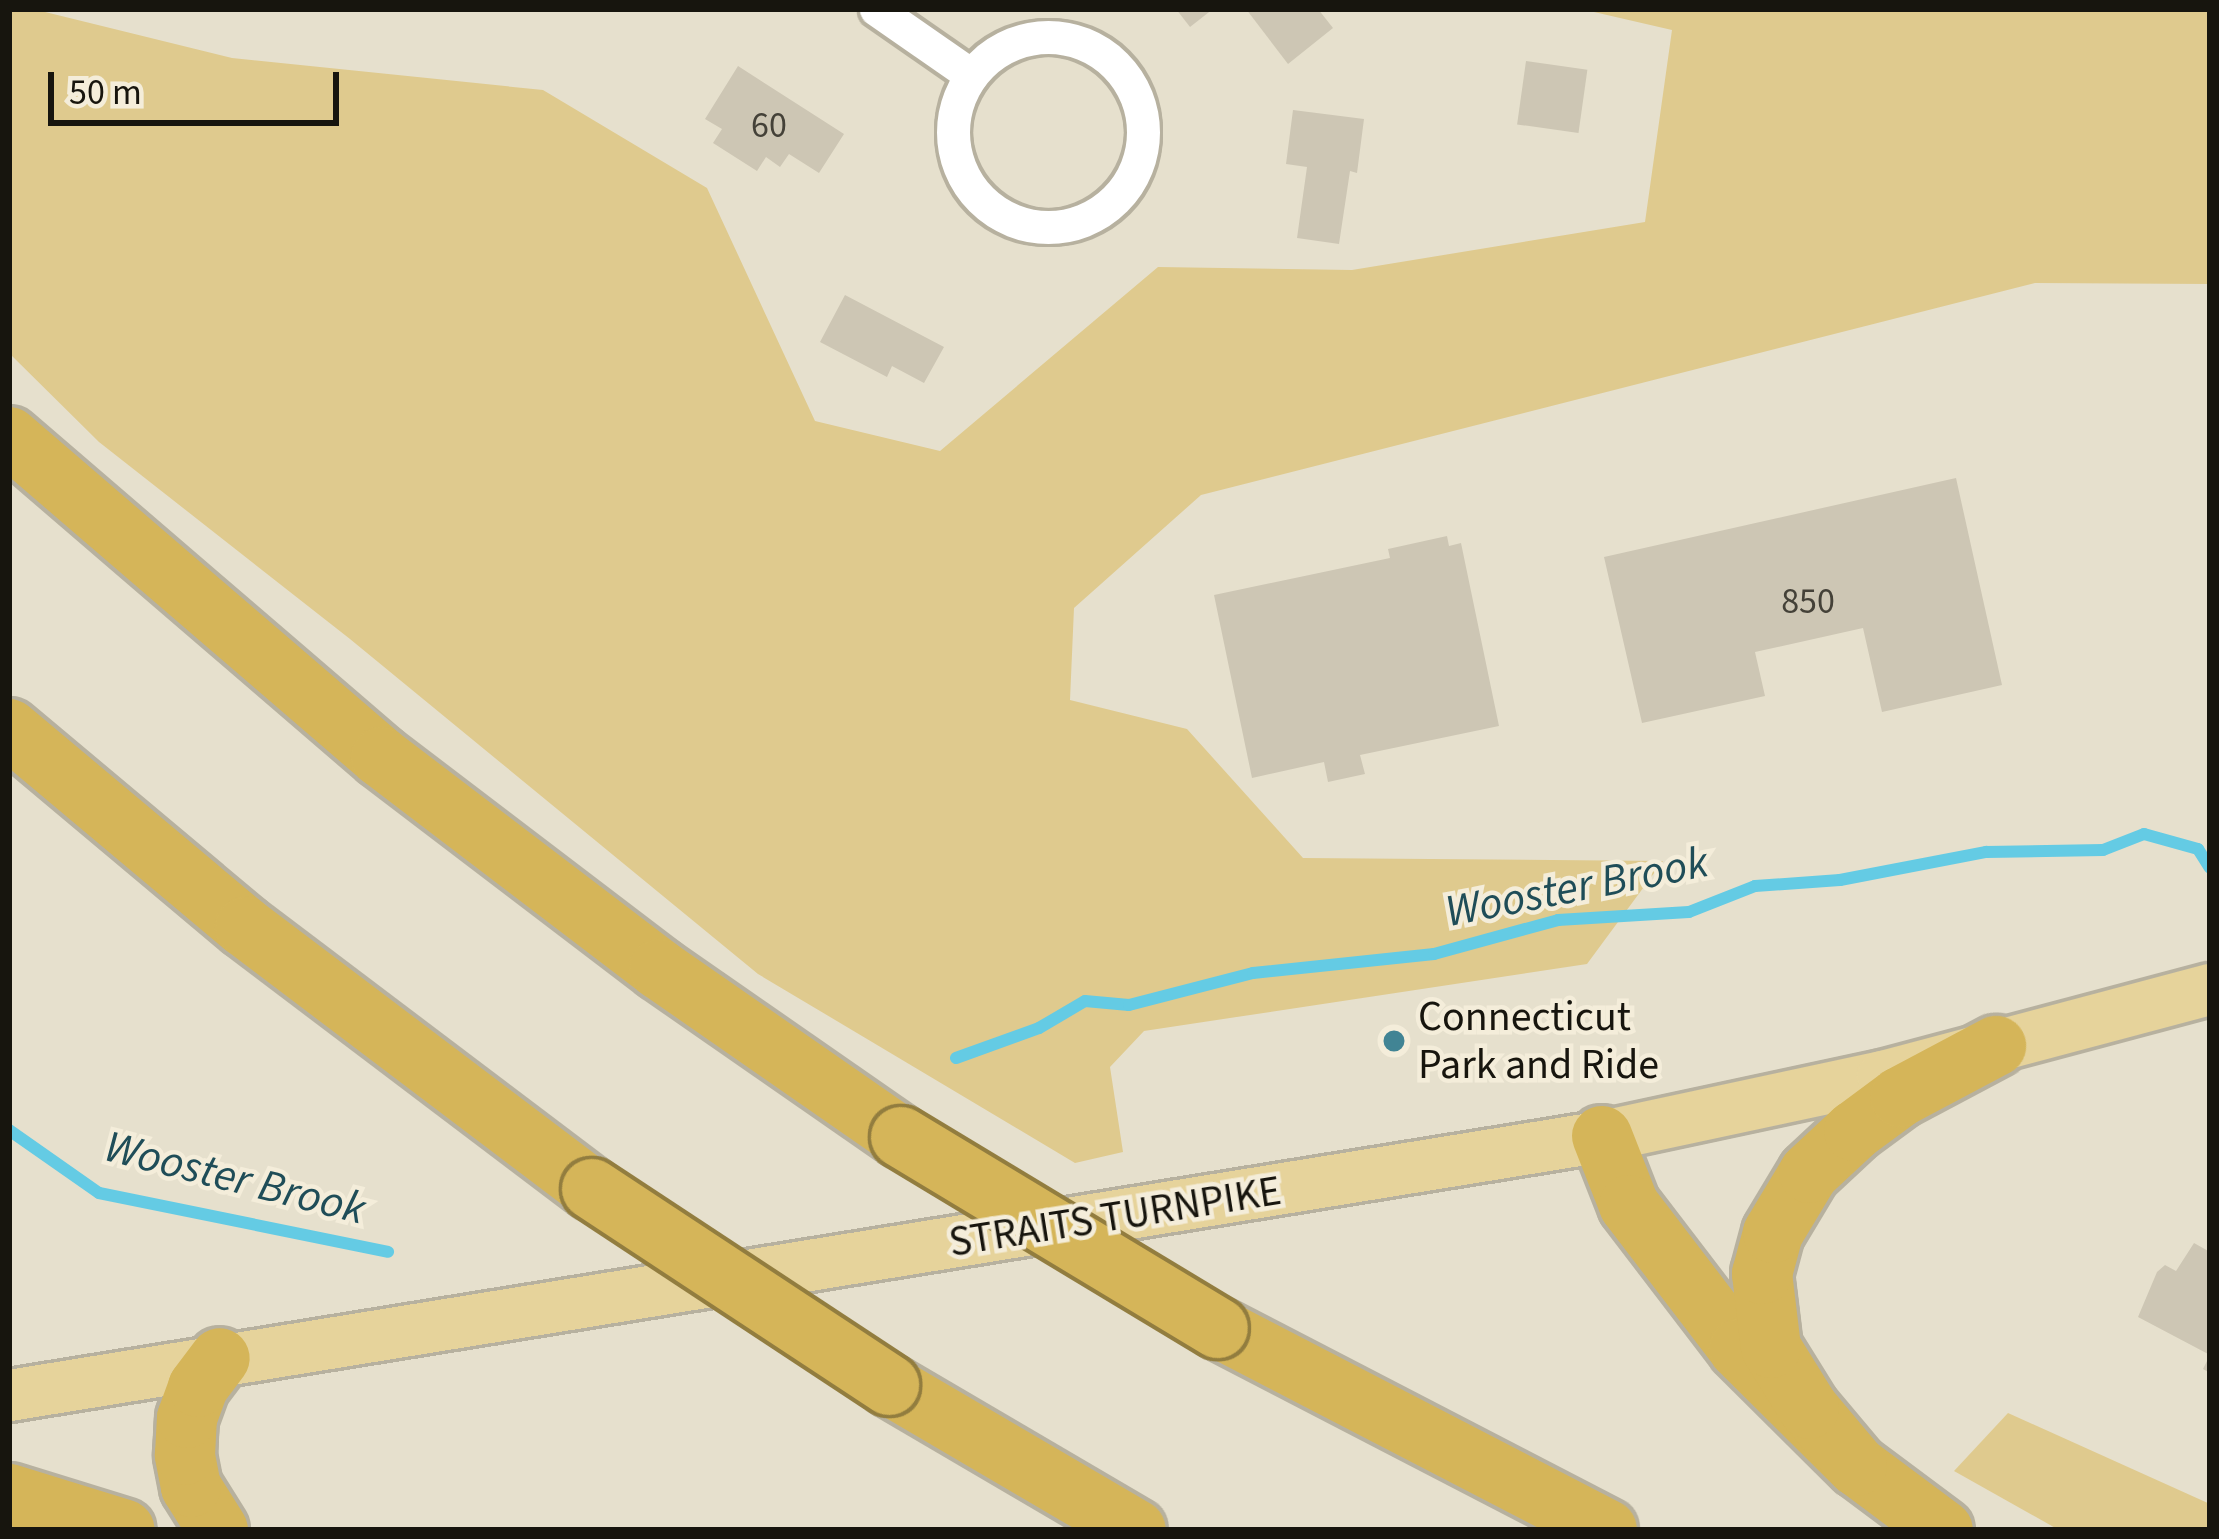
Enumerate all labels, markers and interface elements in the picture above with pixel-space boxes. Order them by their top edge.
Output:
scale bar [54,48,345,122]
text: 50 m [69,67,142,118]
house number: 60 [751,104,787,148]
house number: 850 [1781,580,1835,624]
water label: Wooster Brook [1441,836,1713,940]
place label: Connecticut Park and Ride [1418,992,1659,1090]
marker: Connecticut Park and Ride [1381,1028,1407,1054]
water label: Wooster Brook [99,1121,371,1237]
street label: STRAITS TURNPIKE [945,1166,1285,1268]

